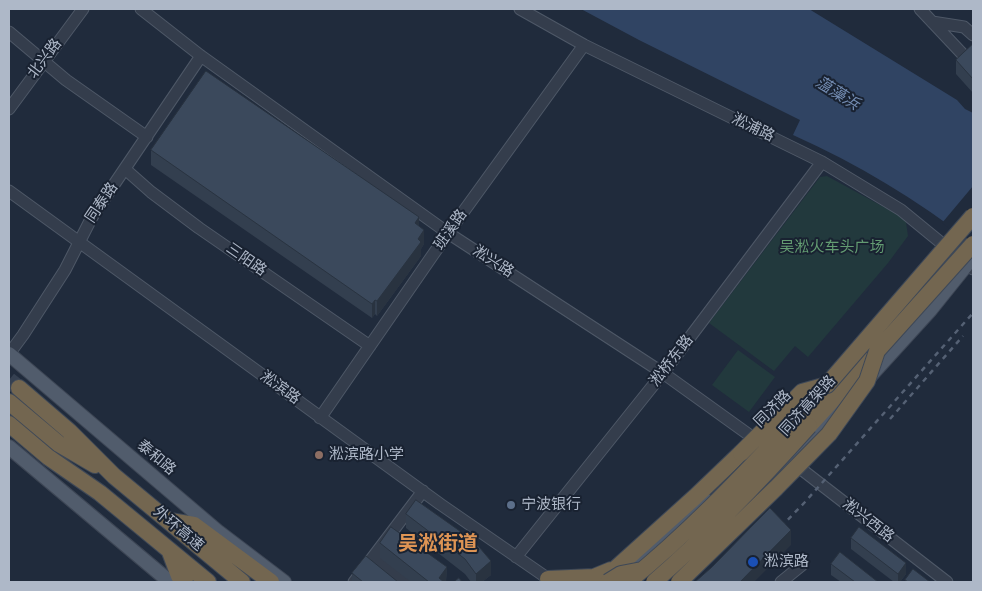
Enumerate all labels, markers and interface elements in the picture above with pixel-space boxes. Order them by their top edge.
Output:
street label: 北兴路 [24,36,66,82]
water label: 蕰藻浜 [812,73,862,115]
street label: 淞浦路 [729,110,777,146]
street label: 同泰路 [82,179,122,227]
street label: 班溪路 [431,206,471,254]
park label: 吴淞火车头广场 [780,239,884,257]
street label: 三阳路 [222,240,270,280]
street label: 淞兴路 [469,242,517,282]
street label: 淞桥东路 [646,332,698,390]
street label: 淞滨路 [257,367,303,409]
street label: 同济高架路 [776,372,840,440]
street label: 同济路 [751,387,795,431]
street label: 泰和路 [133,437,179,479]
place label: 淞滨路小学 [329,446,404,464]
marker: 淞滨路小学 [313,449,325,461]
street label: 淞兴西路 [839,495,897,547]
place label: 宁波银行 [521,496,581,514]
marker: 宁波银行 [505,499,517,511]
street label: 外环高速 [149,503,207,555]
district label: 吴淞街道 [398,533,478,557]
place label: 淞滨路 [764,553,809,571]
marker: 淞滨路 [746,555,760,569]

